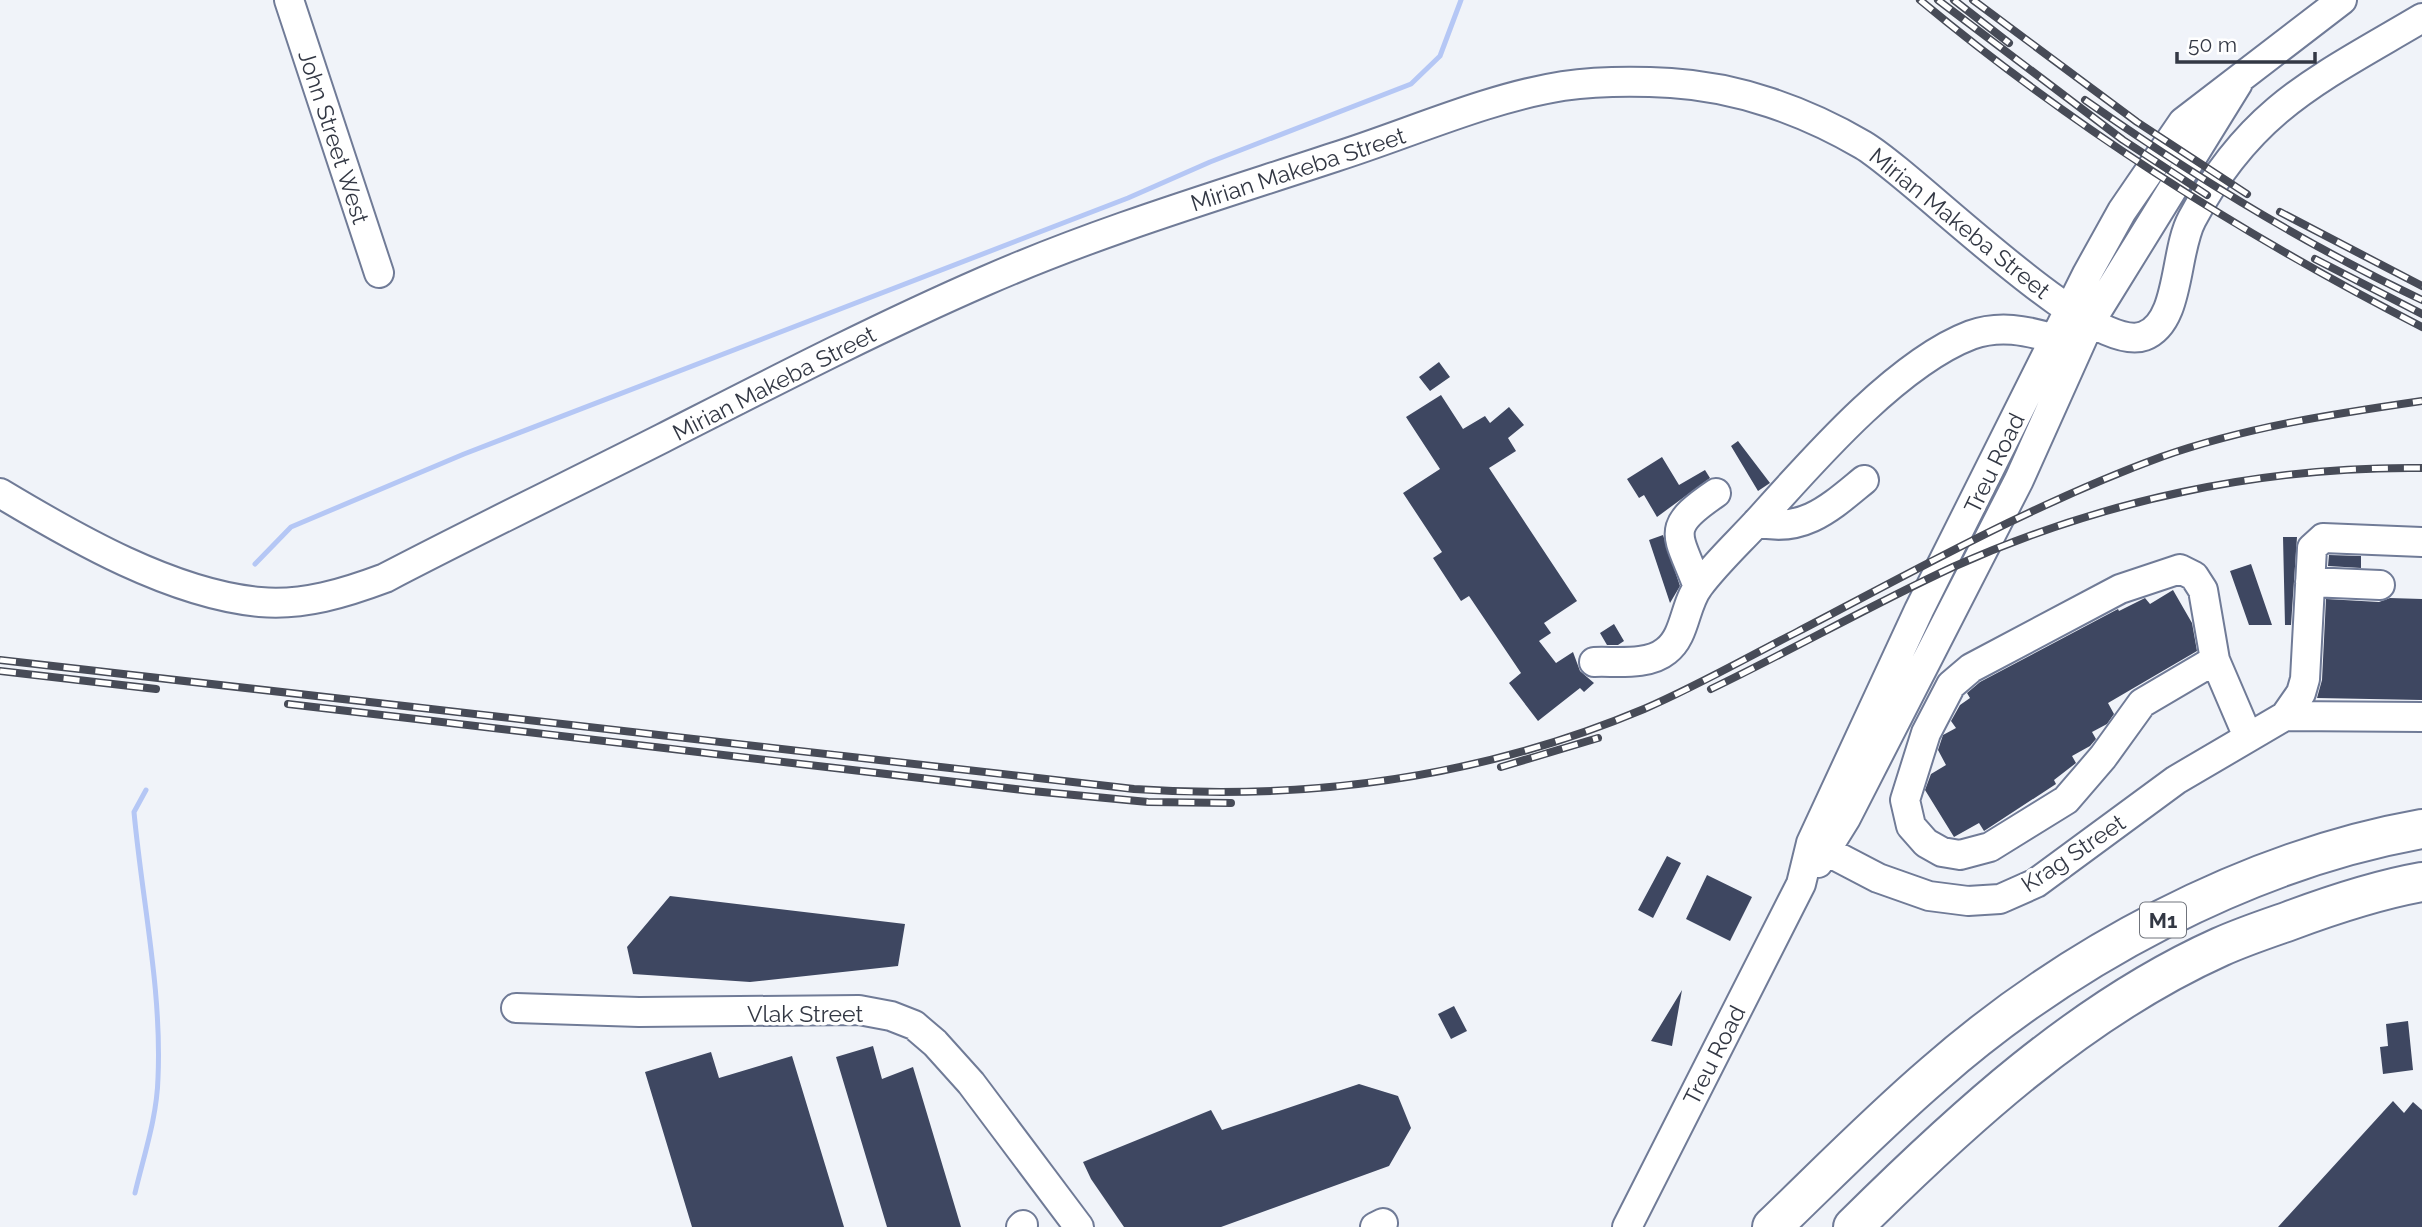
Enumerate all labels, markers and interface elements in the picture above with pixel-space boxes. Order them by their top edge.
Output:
scale bar [2177,21,2315,65]
text: 50 m [2188,32,2237,57]
street label: John Street West [293,47,375,227]
street label: Mirian Makeba Street [1187,121,1409,216]
street label: Mirian Makeba Street [1864,142,2056,304]
street label: Mirian Makeba Street [668,320,880,446]
street label: Treu Road [1958,409,2030,517]
street label: Krag Street [2016,808,2130,898]
road number: M1 [2140,902,2186,937]
street label: Vlak Street [747,1000,863,1027]
street label: Treu Road [1677,1001,1751,1109]

